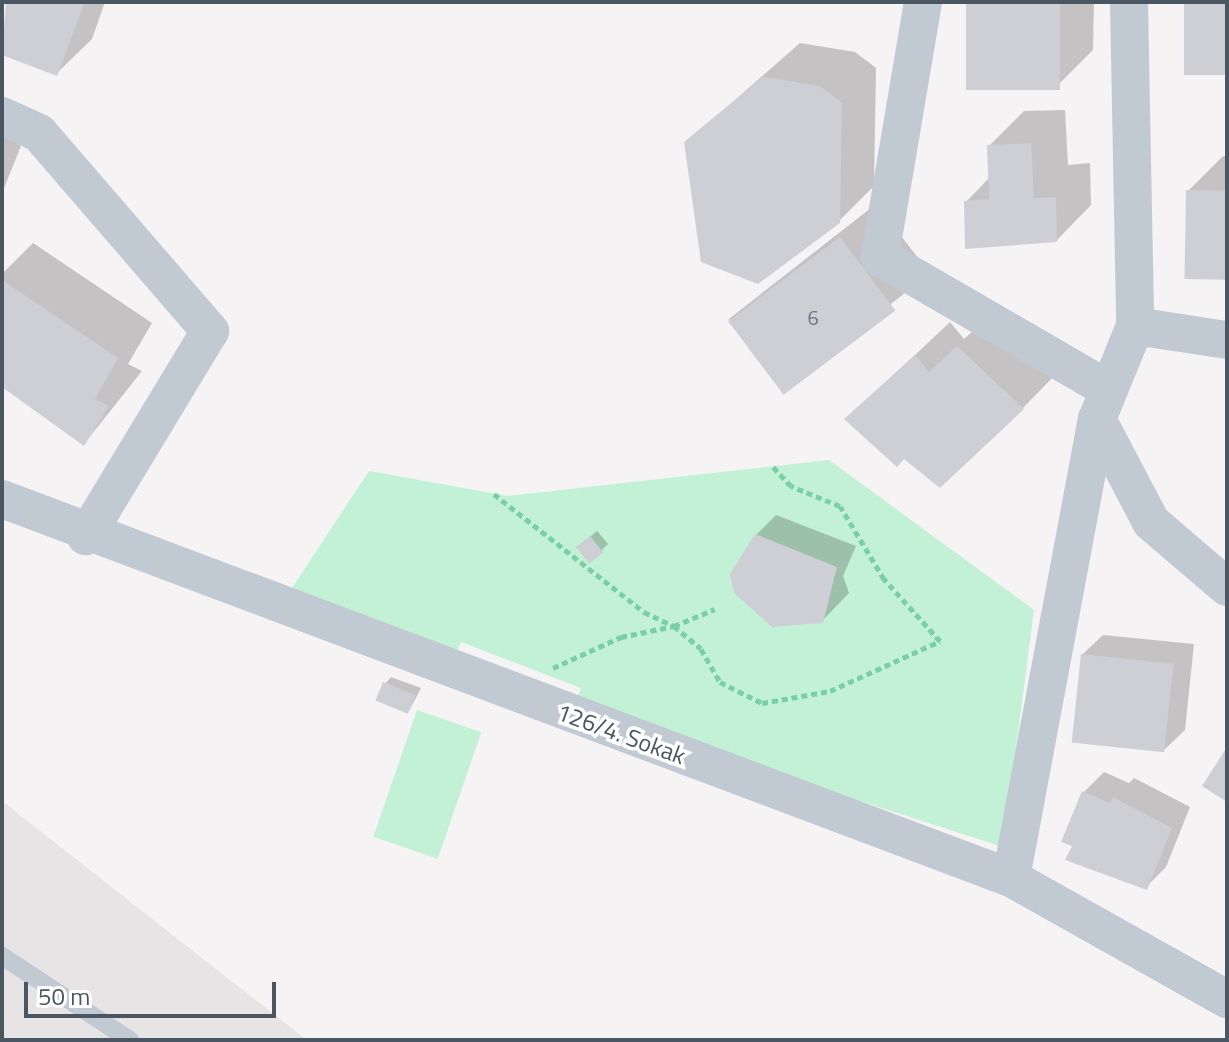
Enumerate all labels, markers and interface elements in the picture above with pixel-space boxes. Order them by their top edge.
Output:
house number: 6 [807,305,819,329]
street label: 126/4. Sokak [553,697,689,771]
scale bar [28,966,280,1016]
text: 50 m [38,978,90,1014]

